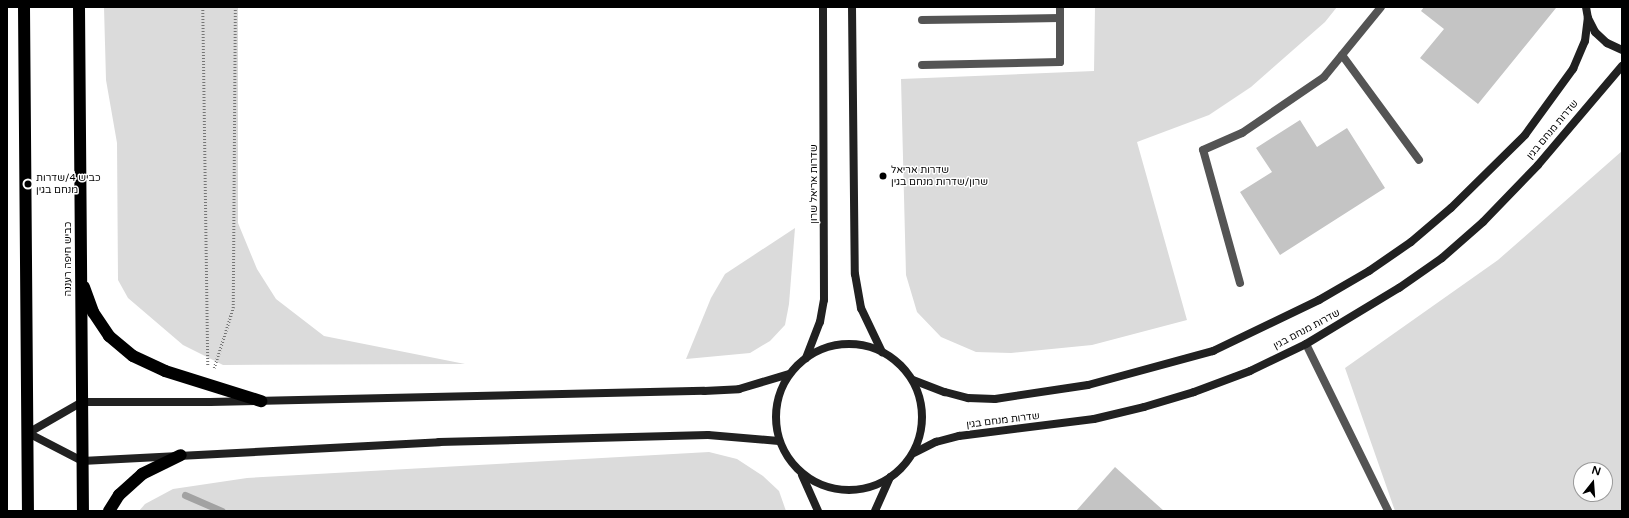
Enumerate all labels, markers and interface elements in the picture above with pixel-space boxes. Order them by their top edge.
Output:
street label: שדרות מנחם בגין [1525,98,1581,162]
street label: שדרות אריאל שרון [809,144,821,224]
place label: שדרות אריאל שרון/שדרות מנחם בגין [891,164,988,188]
marker: שדרות אריאל שרון/שדרות מנחם בגין [878,171,888,181]
place label: כביש 4/שדרות מנחם בגין [36,172,101,196]
marker: כביש 4/שדרות מנחם בגין [23,179,33,189]
street label: כביש חיפה רעננה [63,222,75,296]
street label: שדרות מנחם בגין [1272,307,1342,353]
street label: שדרות מנחם בגין [966,411,1040,431]
north arrow [1573,462,1613,502]
text: N [1590,463,1602,479]

